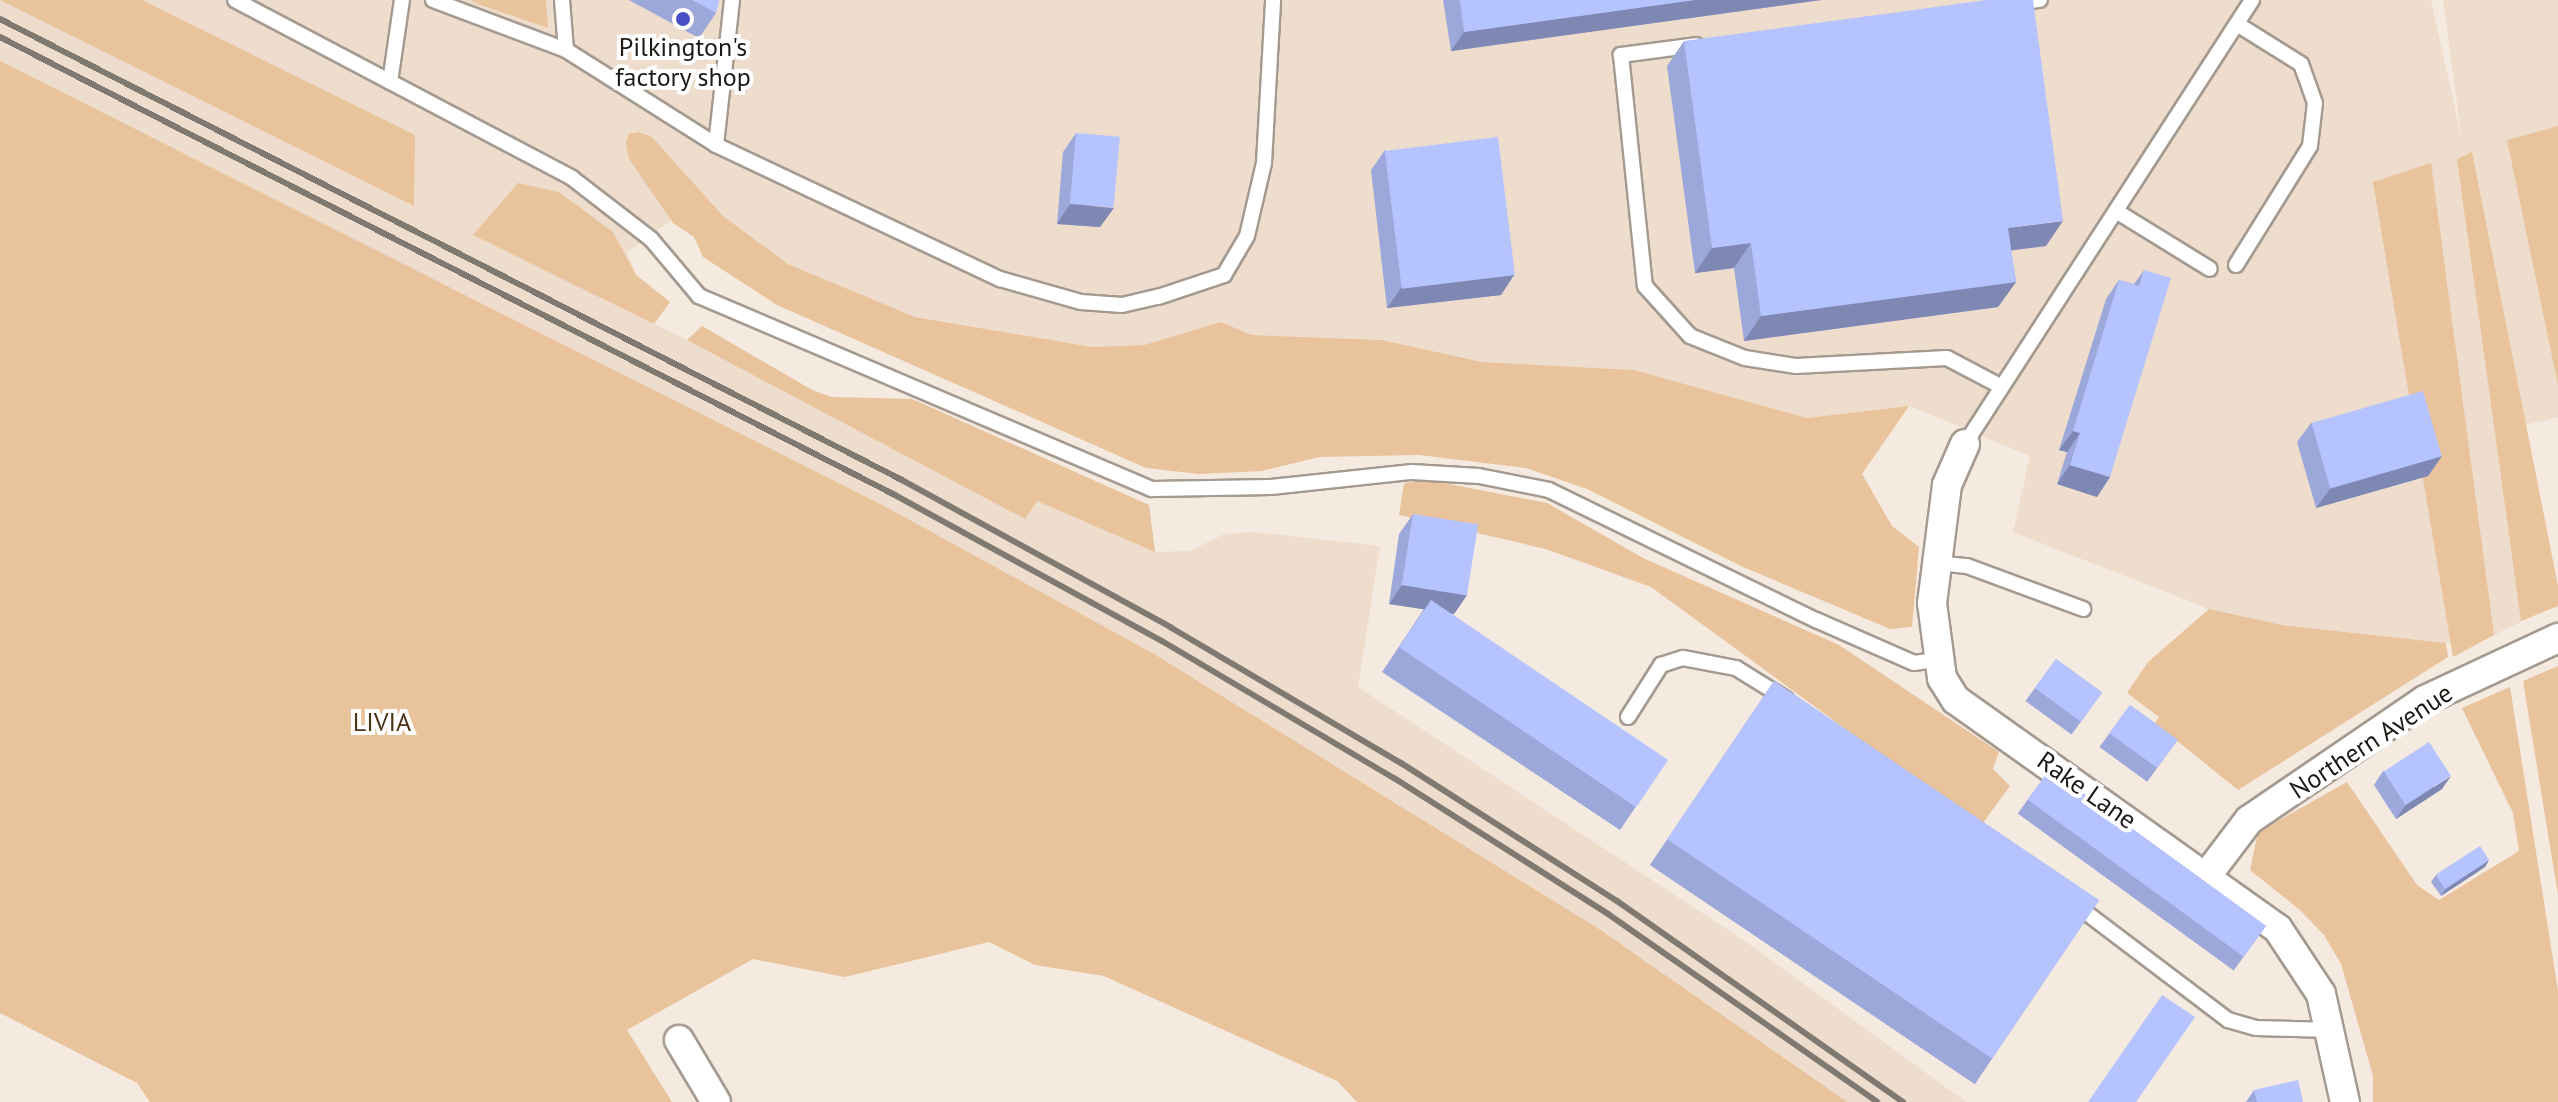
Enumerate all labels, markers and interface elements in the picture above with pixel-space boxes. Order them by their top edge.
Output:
marker: Pilkington's factory shop [674,10,692,28]
place label: Pilkington's factory shop [615,31,751,92]
street label: Northern Avenue [2283,677,2459,805]
park label: LIVIA [353,706,411,738]
street label: Rake Lane [2032,745,2142,835]

